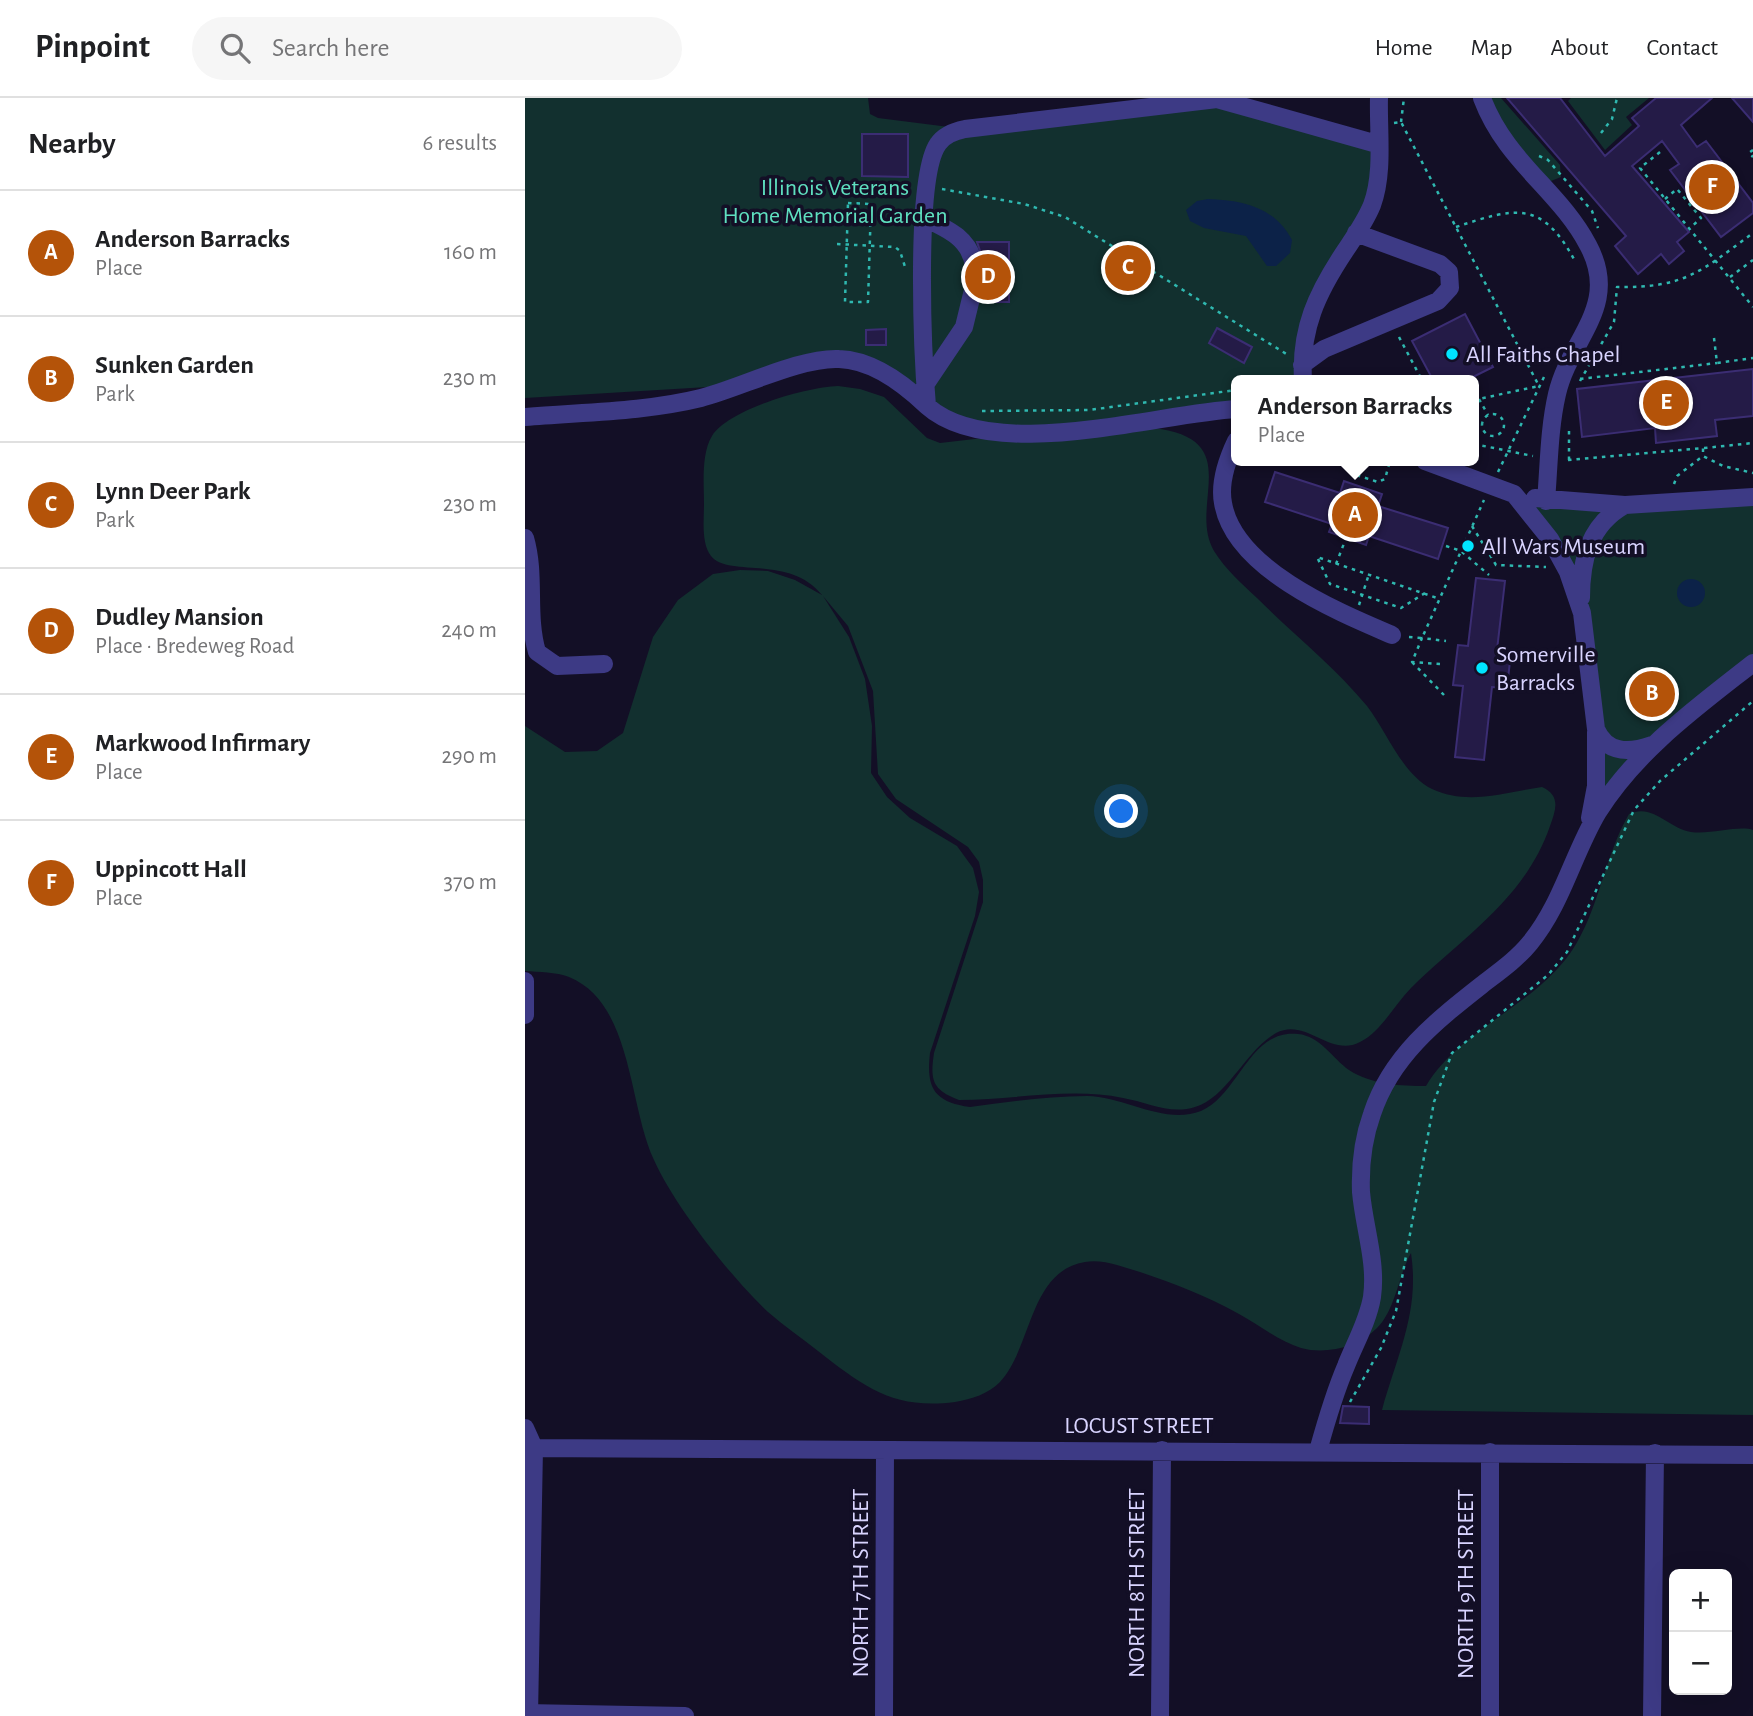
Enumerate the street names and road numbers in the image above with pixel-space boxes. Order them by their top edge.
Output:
street label: LOCUST STREET [1064,1414,1214,1438]
street label: NORTH 7TH STREET [849,1488,873,1677]
street label: NORTH 8TH STREET [1125,1488,1149,1678]
street label: NORTH 9TH STREET [1454,1489,1478,1679]

